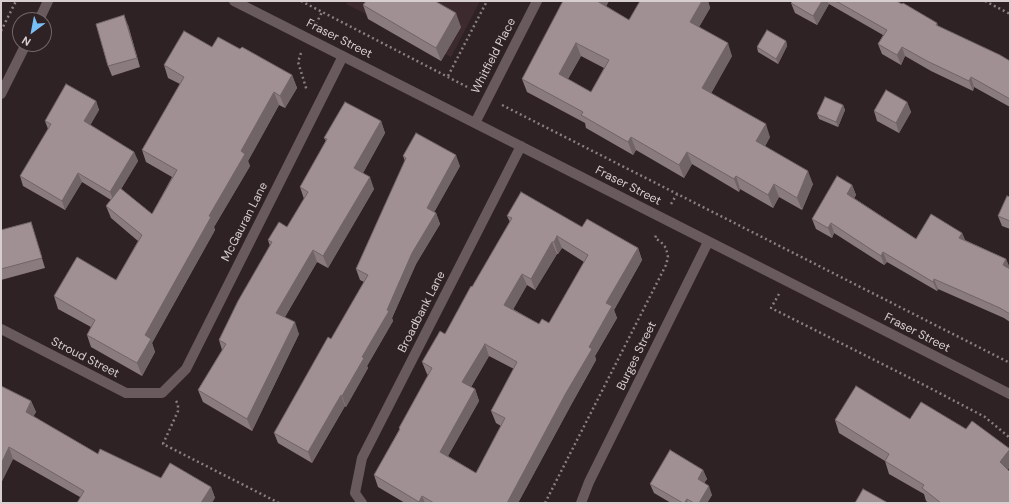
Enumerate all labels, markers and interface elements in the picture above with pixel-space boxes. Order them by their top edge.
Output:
north arrow [12,12,52,52]
street label: Fraser Street [304,16,374,62]
street label: Whitfield Place [469,16,519,96]
text: N [19,33,33,49]
street label: Fraser Street [593,163,663,209]
street label: McGauran Lane [219,180,271,264]
street label: Broadbank Lane [395,269,449,355]
street label: Fraser Street [882,310,952,356]
street label: Burges Street [614,319,660,393]
street label: Stroud Street [49,335,121,381]

